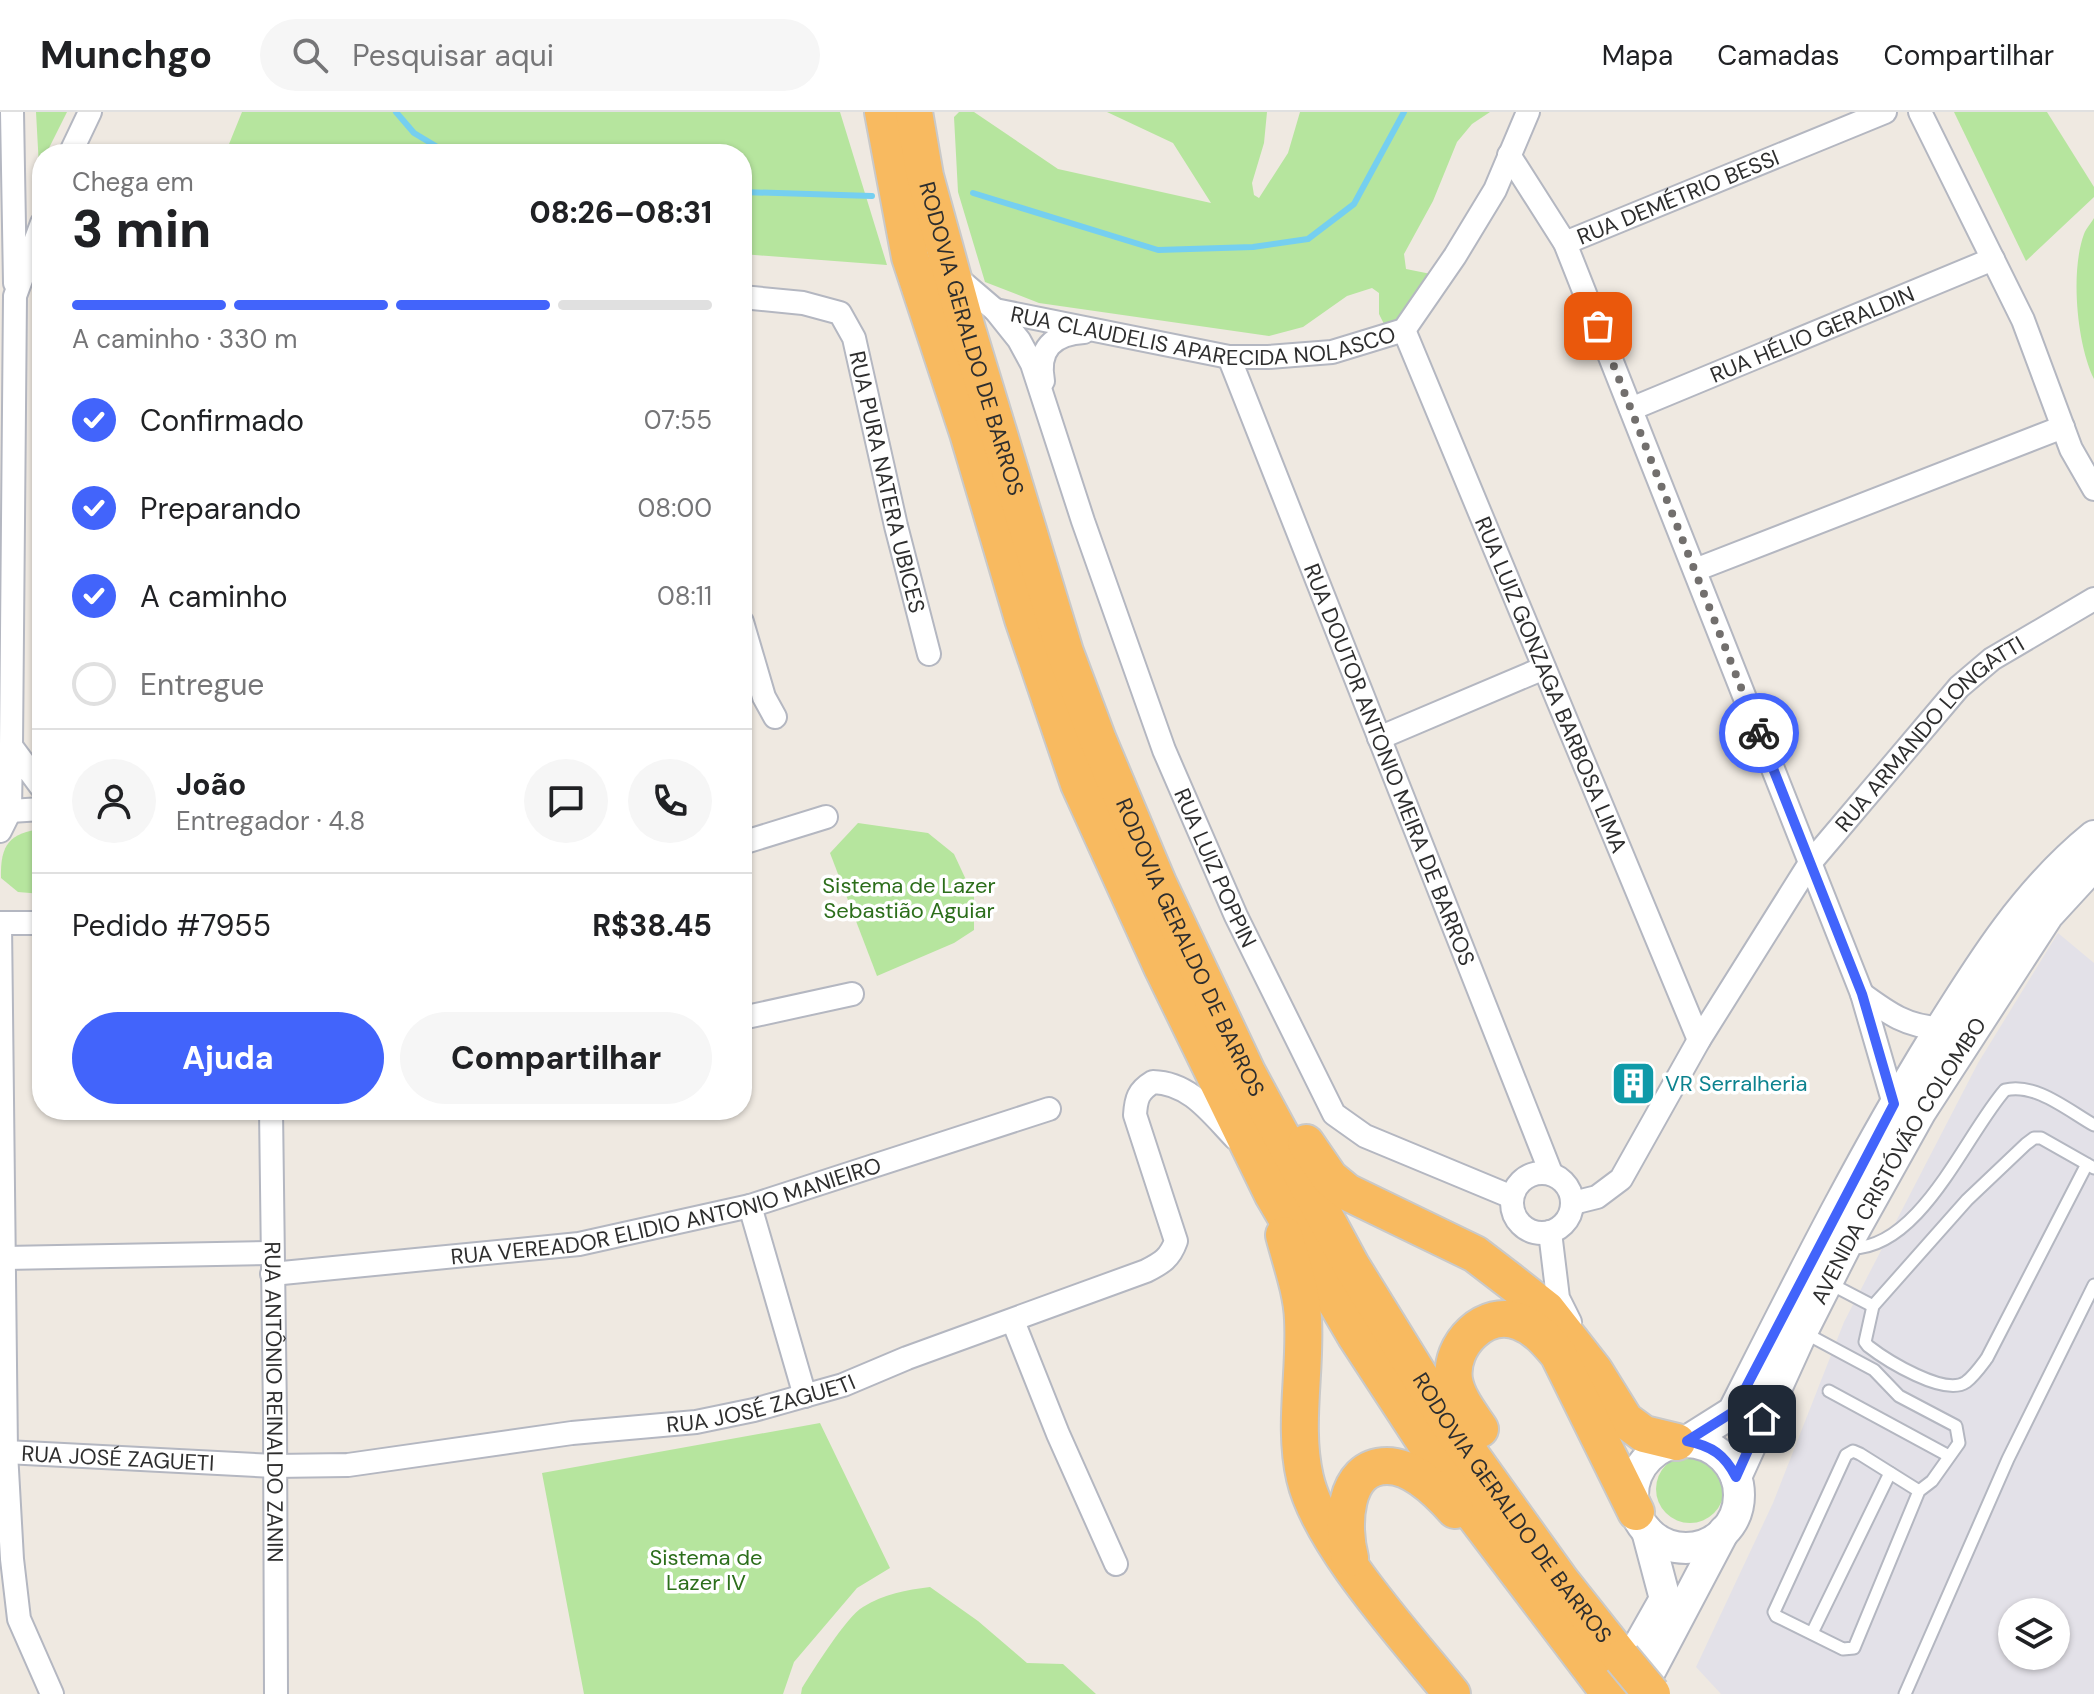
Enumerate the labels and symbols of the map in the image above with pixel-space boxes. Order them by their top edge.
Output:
street label: RUA DEMÉTRIO BESSI [1573,142,1783,251]
street label: RODOVIA GERALDO DE BARROS [913,178,1031,499]
street label: RUA HÉLIO GERALDIN [1706,279,1918,389]
pin [1564,292,1632,360]
street label: RUA CLAUDELIS APARECIDA NOLASCO [1008,299,1399,372]
street label: RUA PURA NATERA UBICES [843,348,932,616]
street label: RUA LUIZ GONZAGA BARBOSA LIMA [1469,512,1634,857]
street label: RUA DOUTOR ANTONIO MEIRA DE BARROS [1297,559,1482,970]
street label: RUA ARMANDO LONGATTI [1828,629,2029,838]
courier [1719,693,1799,773]
street label: RUA LUIZ POPPIN [1168,783,1264,952]
street label: RODOVIA GERALDO DE BARROS [1109,794,1272,1101]
park label: Sistema de Lazer Sebastião Aguiar [822,871,996,925]
street label: AVENIDA CRISTÓVÃO COLOMBO [1804,1012,1993,1309]
building icon: VR Serralheria [1610,1059,1658,1107]
place label: VR Serralheria [1665,1069,1808,1098]
street label: RUA VEREADOR ELIDIO ANTONIO MANIEIRO [449,1150,885,1271]
street label: RUA ANTÔNIO REINALDO ZANIN [258,1241,290,1563]
street label: RUA JOSÉ ZAGUETI [665,1367,859,1439]
street label: RODOVIA GERALDO DE BARROS [1406,1367,1619,1649]
pin [1728,1385,1796,1453]
street label: RUA JOSÉ ZAGUETI [21,1438,215,1477]
park label: Sistema de Lazer IV [649,1543,763,1597]

